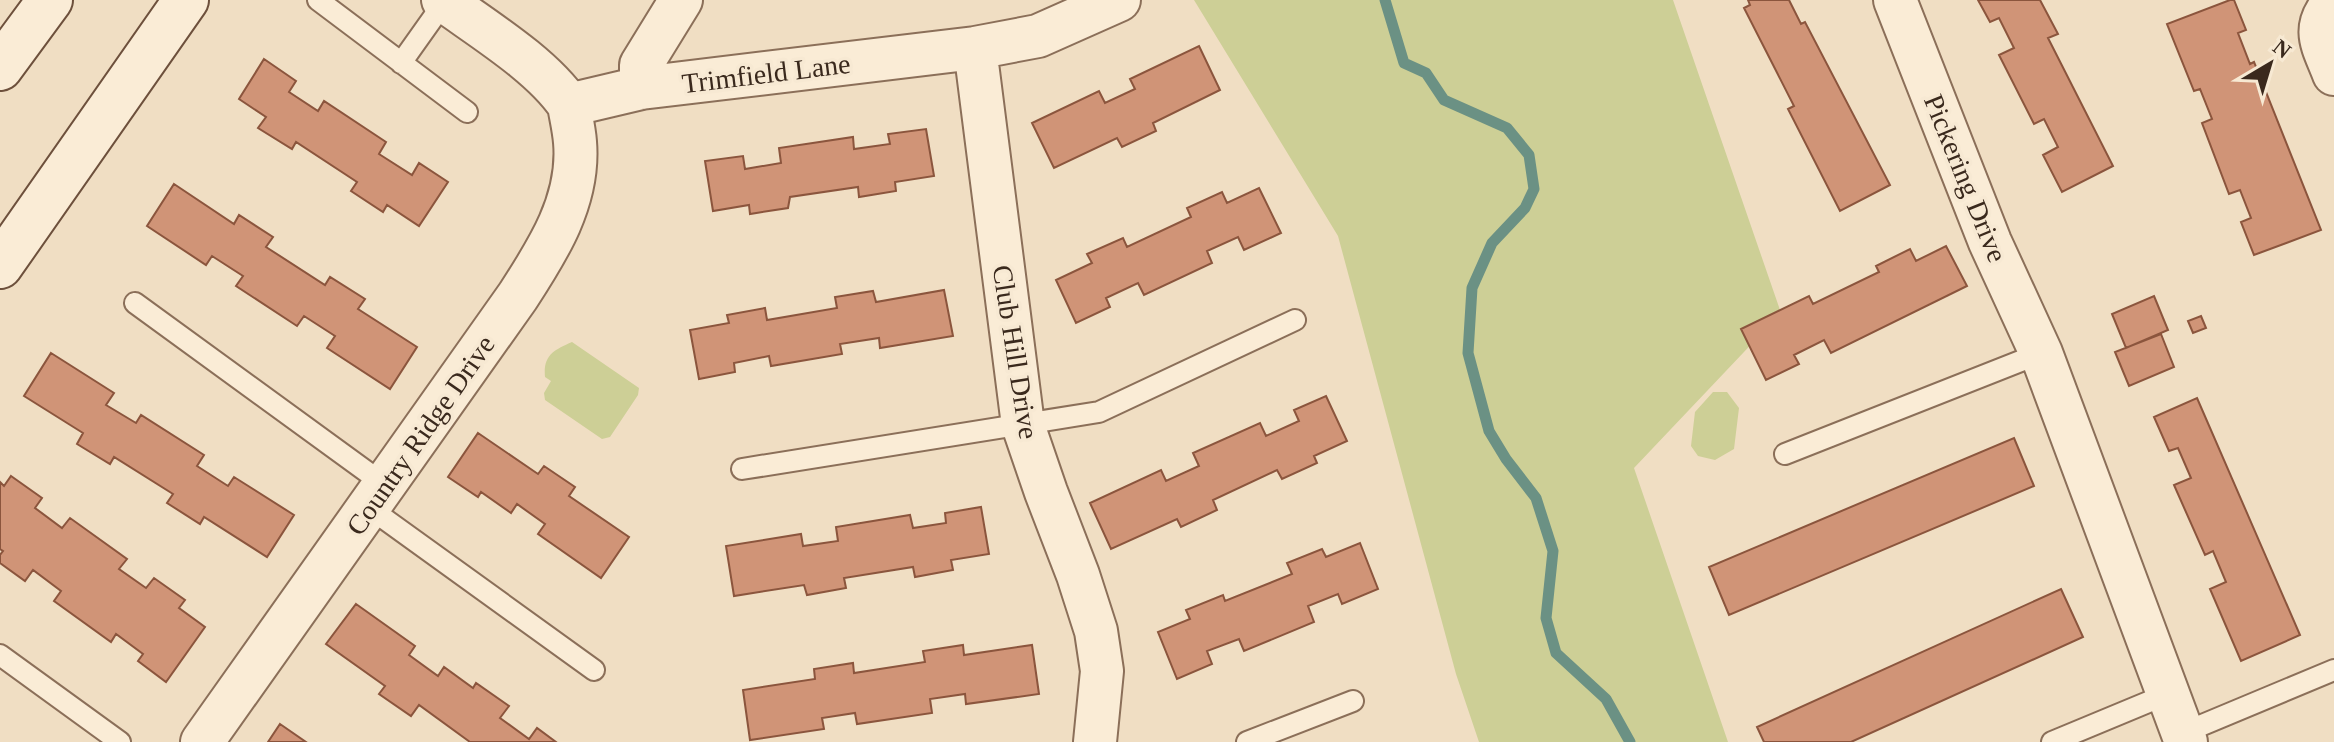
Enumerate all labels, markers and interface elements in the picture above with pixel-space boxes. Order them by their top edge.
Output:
north arrow [2230,24,2310,104]
text: N [2268,34,2296,63]
street label: Trimfield Lane [680,48,852,99]
street label: Pickering Drive [1918,90,2013,267]
street label: Club Hill Drive [986,263,1045,441]
street label: Country Ridge Drive [340,330,501,541]

